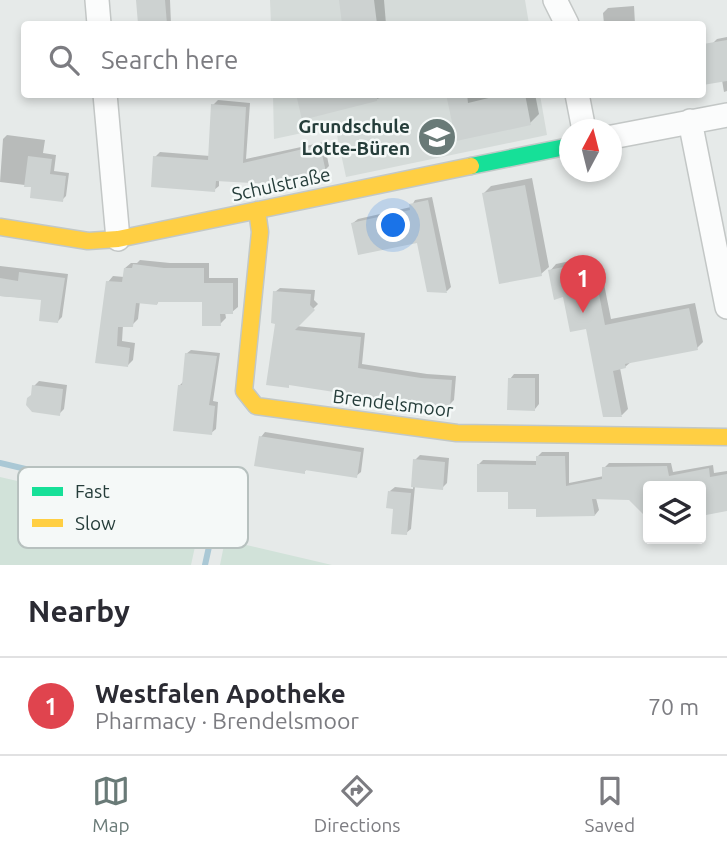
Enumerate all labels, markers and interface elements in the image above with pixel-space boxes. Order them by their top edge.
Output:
search box [21,21,706,98]
icon: search [45,41,83,79]
text: Search here [101,45,238,74]
place label: Grundschule Lotte-Büren [298,115,410,159]
school or university icon: Grundschule Lotte-Büren [416,116,458,158]
north arrow [559,119,622,182]
street label: Schulstraße [230,163,332,205]
your location [376,208,410,242]
pin: 1 [560,255,606,313]
street label: Brendelsmoor [331,385,455,421]
legend [18,467,248,548]
text: Fast [75,480,110,502]
map controls [643,481,706,544]
button: layers [643,481,706,544]
text: Slow [75,512,116,534]
text: Nearby [28,594,130,628]
text: Westfalen Apotheke [95,679,346,708]
text: 1 [45,694,57,719]
text: 70 m [648,694,699,719]
text: Pharmacy · Brendelsmoor [95,708,359,733]
tab: Map [92,772,130,836]
tab: Directions [314,772,401,836]
tab: Saved [584,772,635,836]

